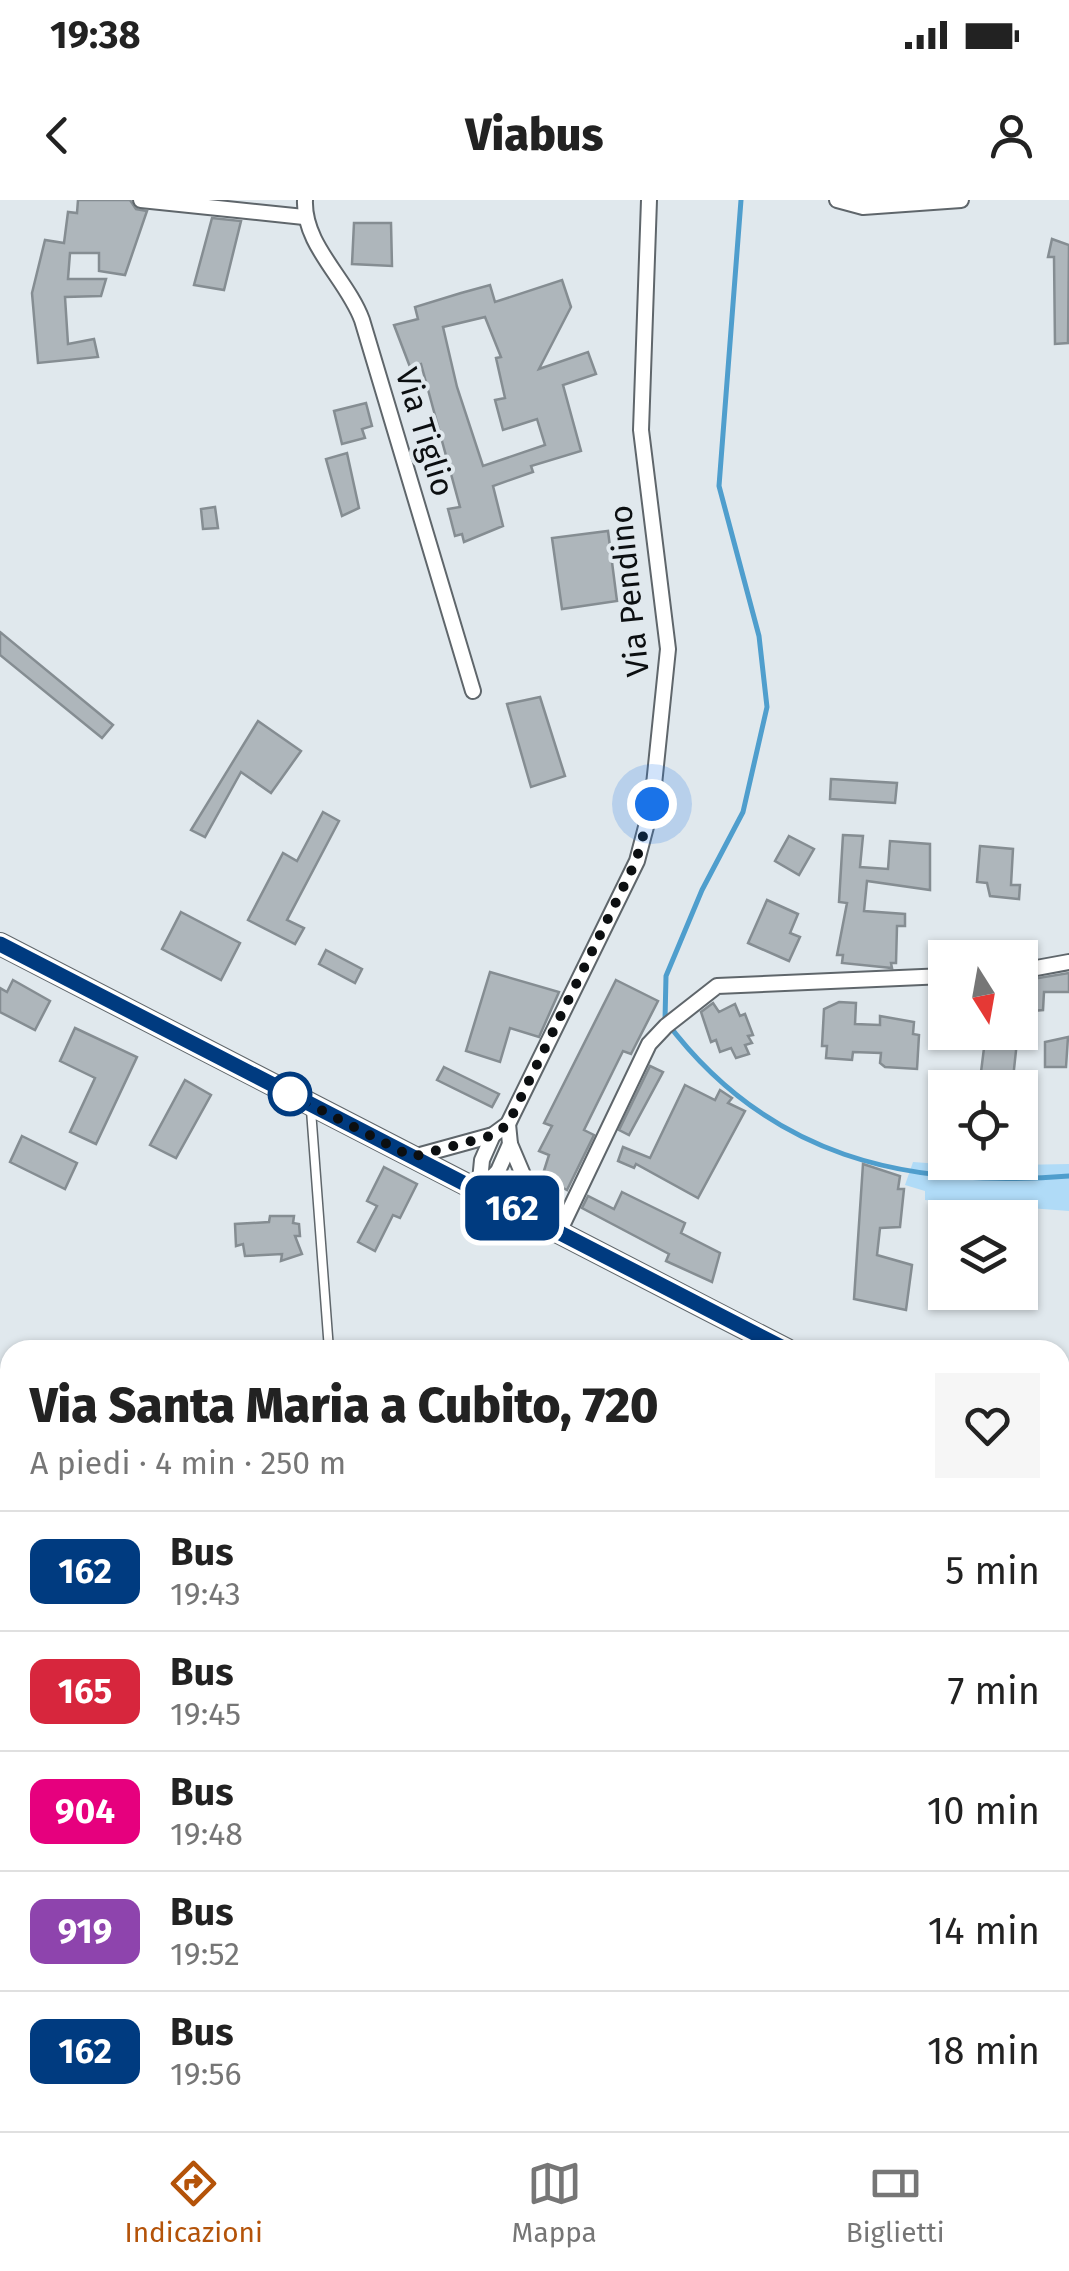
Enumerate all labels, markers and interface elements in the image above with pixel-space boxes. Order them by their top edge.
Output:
text: 19:38 [50,12,140,58]
icon: back [30,108,85,163]
text: Viabus [466,108,603,162]
icon: person [984,108,1039,163]
street label: Via Tiglio [388,363,462,501]
street label: Via Pendino [601,503,657,679]
your location [627,779,677,829]
north arrow [928,940,1038,1050]
map controls [928,940,1038,1310]
button: locate [928,1070,1038,1180]
unlabelled marker [269,1073,311,1115]
line badge: 162 [454,1176,570,1240]
text: 162 [485,1187,539,1229]
button: layers [928,1200,1038,1310]
button: heart [935,1373,1040,1478]
text: Via Santa Maria a Cubito, 720 [30,1377,659,1435]
text: A piedi · 4 min · 250 m [30,1444,346,1482]
text: Bus [170,1529,234,1575]
text: 5 min [945,1548,1040,1594]
text: 162 [58,1550,112,1592]
text: 19:43 [170,1575,241,1613]
text: Bus [170,1649,234,1695]
text: 7 min [948,1668,1040,1714]
text: 165 [58,1670,112,1712]
text: 19:45 [170,1695,241,1733]
text: Bus [170,1769,234,1815]
text: 10 min [927,1788,1040,1834]
text: 904 [55,1790,115,1832]
text: 19:48 [170,1815,243,1853]
text: Bus [170,1889,234,1935]
text: 14 min [928,1908,1040,1954]
text: 919 [58,1910,112,1952]
text: 19:52 [170,1935,240,1973]
text: Bus [170,2009,234,2055]
text: 18 min [927,2028,1040,2074]
text: 162 [58,2030,112,2072]
text: 19:56 [170,2055,242,2093]
tab: Indicazioni [124,2156,263,2249]
tab: Mappa [512,2156,597,2249]
tab: Biglietti [846,2156,945,2249]

